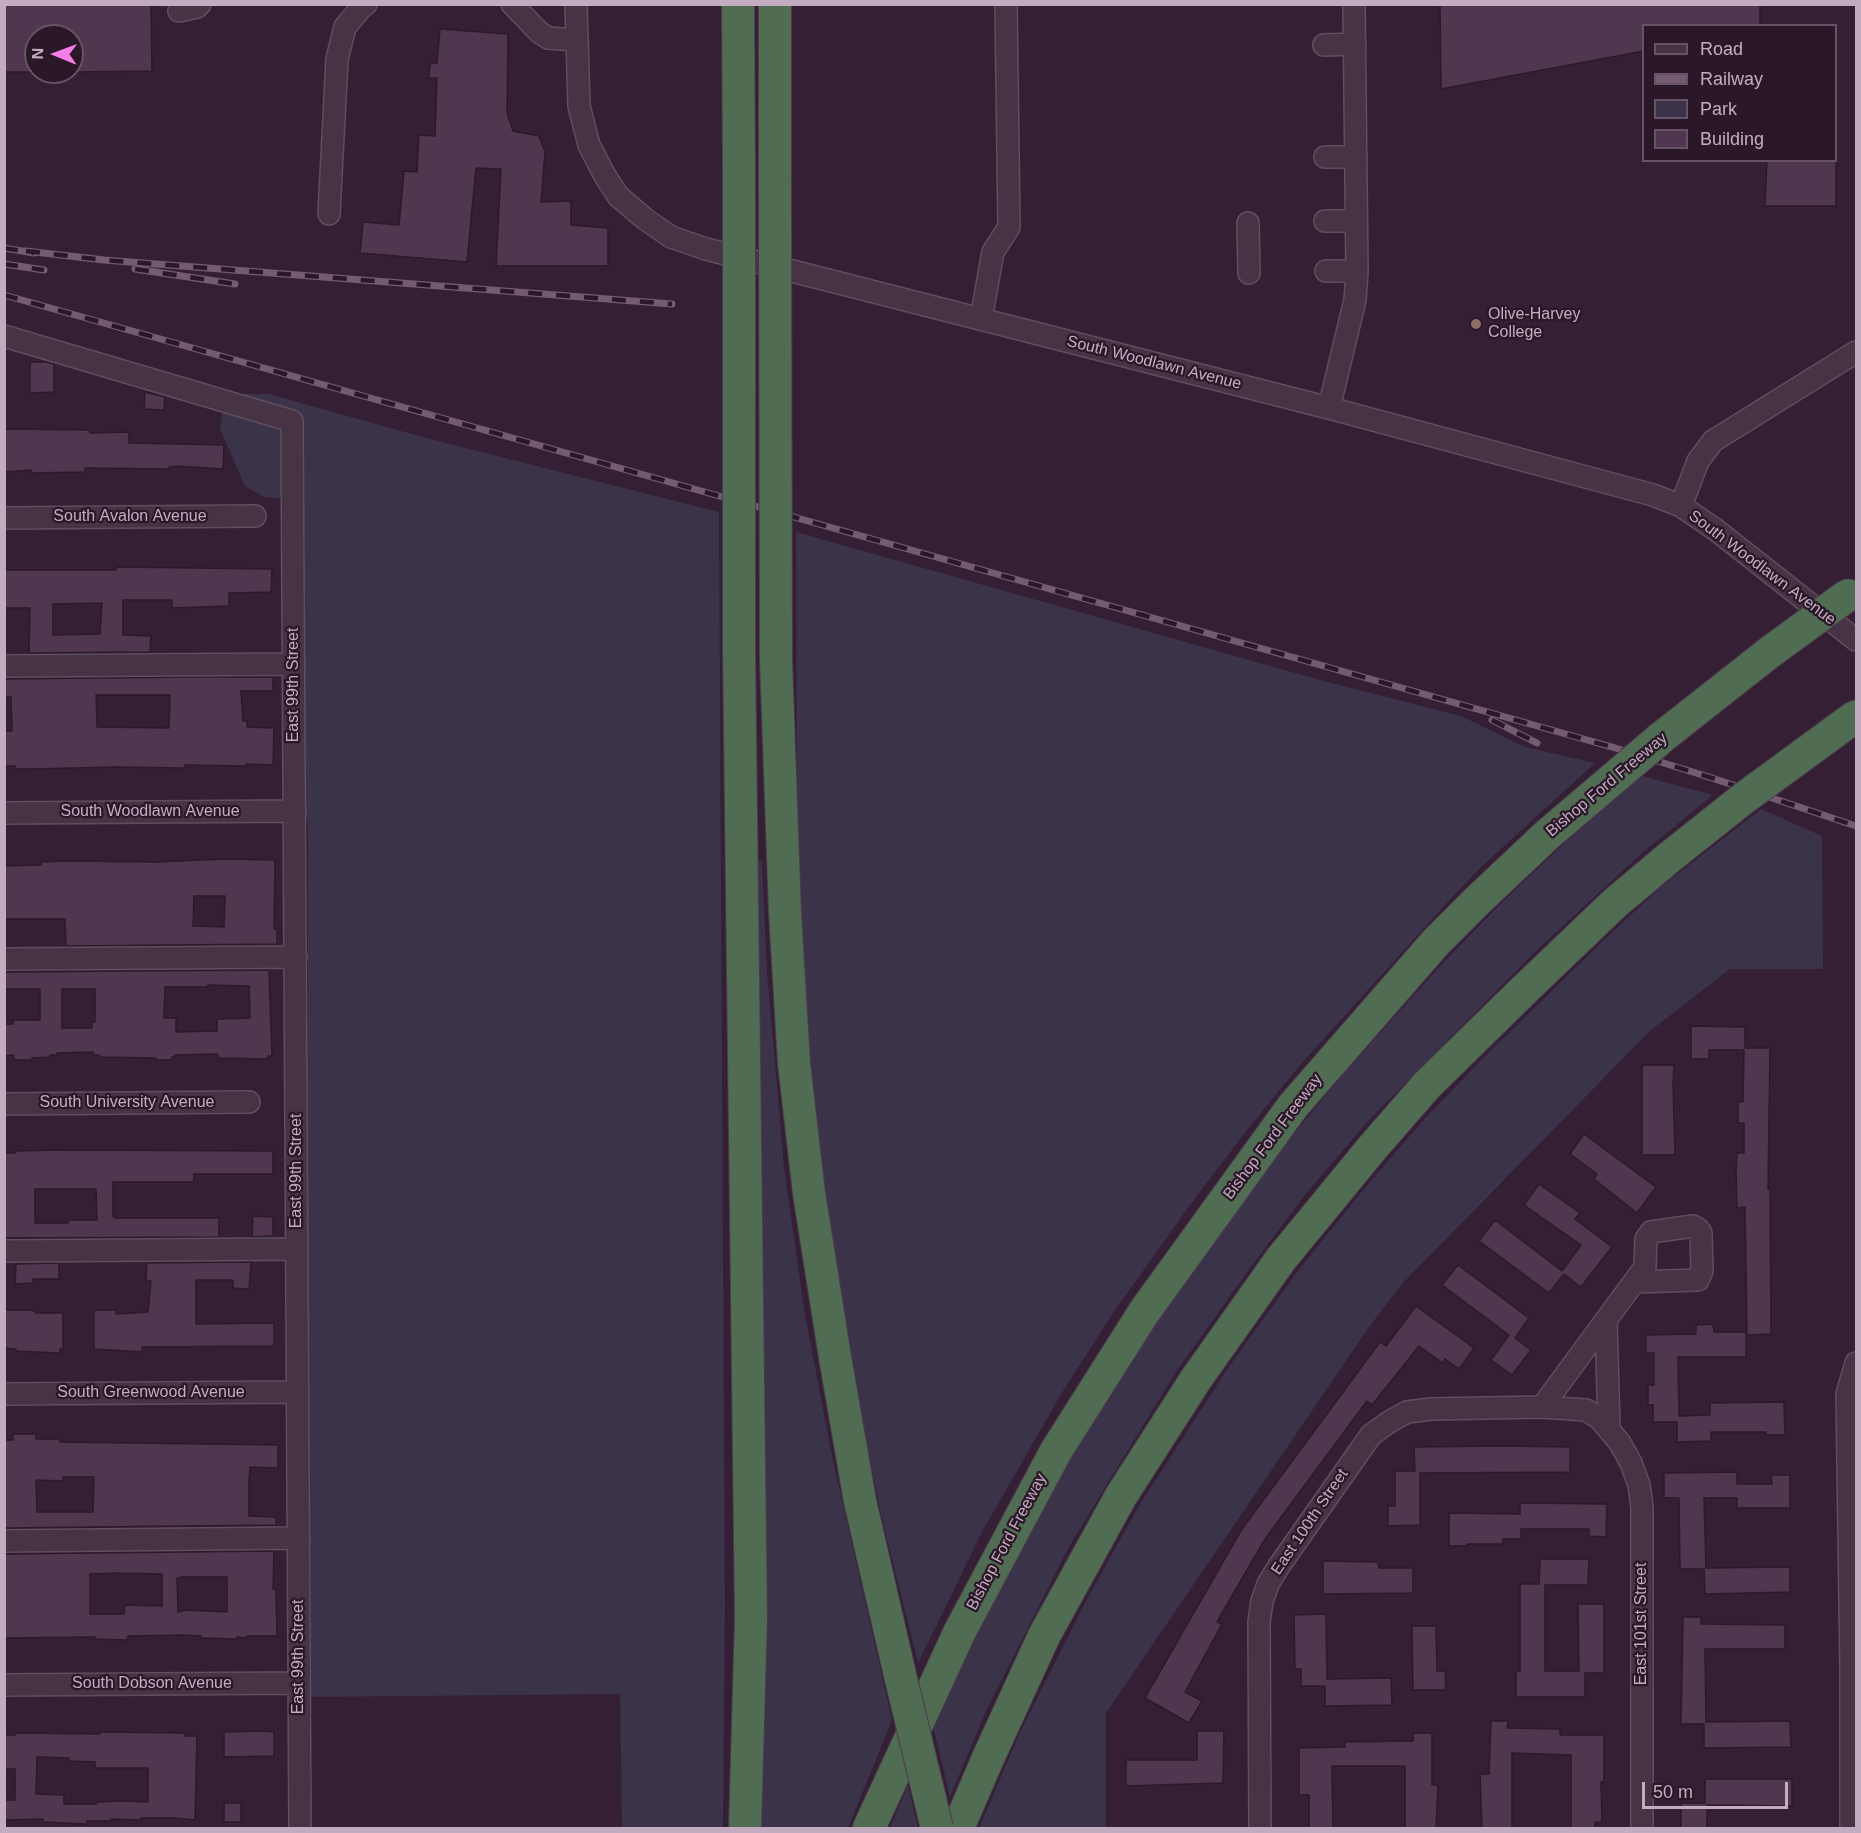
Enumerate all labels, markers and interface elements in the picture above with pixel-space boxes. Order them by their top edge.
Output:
north arrow [24,24,84,84]
legend [1642,24,1837,162]
text: Road [1700,39,1743,59]
text: N [29,48,46,60]
text: Railway [1700,69,1763,89]
text: Park [1700,99,1737,119]
text: Building [1700,129,1764,149]
place label: Olive-Harvey College [1488,305,1580,343]
marker: Olive-Harvey College [1469,317,1483,331]
street label: South Woodlawn Avenue [1065,332,1243,394]
street label: South Woodlawn Avenue [1685,506,1839,630]
street label: South Avalon Avenue [53,507,207,527]
street label: East 99th Street [284,628,304,742]
street label: Bishop Ford Freeway [1543,729,1671,841]
street label: South Woodlawn Avenue [60,802,240,822]
street label: Bishop Ford Freeway [1220,1071,1326,1203]
street label: South University Avenue [40,1093,214,1113]
street label: East 99th Street [287,1114,307,1228]
street label: South Greenwood Avenue [57,1383,245,1403]
street label: East 100th Street [1267,1465,1353,1579]
street label: Bishop Ford Freeway [963,1470,1051,1614]
street label: East 101st Street [1632,1563,1652,1685]
street label: East 99th Street [289,1600,309,1714]
street label: South Dobson Avenue [72,1674,232,1694]
scale bar [1645,1770,1790,1808]
text: 50 m [1653,1782,1693,1802]

